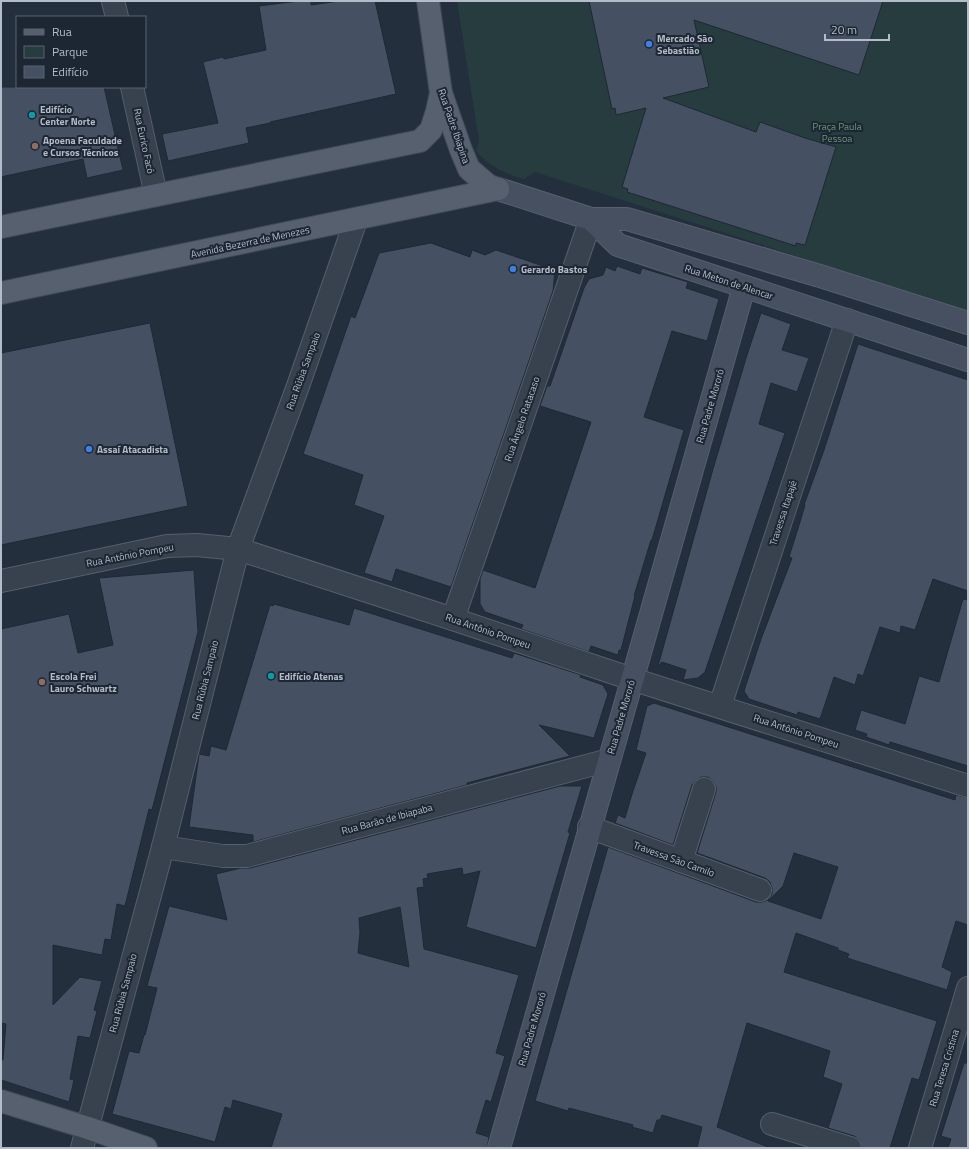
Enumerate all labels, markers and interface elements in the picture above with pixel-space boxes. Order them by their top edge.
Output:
legend [16,16,146,88]
scale bar [825,16,889,42]
text: 20 m [831,20,857,39]
text: Rua [52,22,72,41]
place label: Mercado São Sebastião [657,31,713,58]
marker: Mercado São Sebastião [644,39,654,49]
text: Parque [52,42,88,61]
text: Edifício [52,62,88,81]
street label: Rua Padre Ibiapina [434,87,474,165]
place label: Edifício Center Norte [40,102,95,129]
street label: Rua Eurico Facó [130,107,158,175]
marker: Edifício Center Norte [27,110,37,120]
park label: Praça Paula Pessoa [812,119,862,146]
place label: Apoena Faculdade e Cursos Técnicos [43,133,122,160]
marker: Apoena Faculdade e Cursos Técnicos [30,141,40,151]
street label: Avenida Bezerra de Menezes [189,222,311,262]
street label: Rua Meton de Alencar [683,261,776,304]
place label: Gerardo Bastos [521,262,588,277]
marker: Gerardo Bastos [508,264,518,274]
street label: Rua Rúbia Sampaio [282,330,324,412]
street label: Rua Padre Mororó [692,367,728,445]
street label: Rua Ângelo Ratacaso [500,375,544,463]
place label: Assaí Atacadista [97,442,168,457]
marker: Assaí Atacadista [84,444,94,454]
street label: Travessa Itapajé [765,479,801,547]
street label: Rua Antônio Pompeu [85,539,175,571]
street label: Rua Antônio Pompeu [444,609,532,653]
street label: Rua Rúbia Sampaio [188,639,222,721]
place label: Escola Frei Lauro Schwartz [50,669,117,696]
place label: Edifício Atenas [279,669,344,684]
marker: Edifício Atenas [266,671,276,681]
marker: Escola Frei Lauro Schwartz [37,677,47,687]
street label: Rua Padre Mororó [603,678,639,756]
street label: Rua Antônio Pompeu [751,710,841,752]
street label: Rua Barão de Ibiapaba [340,800,434,838]
street label: Travessa São Camilo [631,837,717,881]
street label: Rua Rúbia Sampaio [105,952,141,1034]
street label: Rua Padre Mororó [514,990,550,1068]
street label: Rua Teresa Cristina [925,1028,963,1108]

